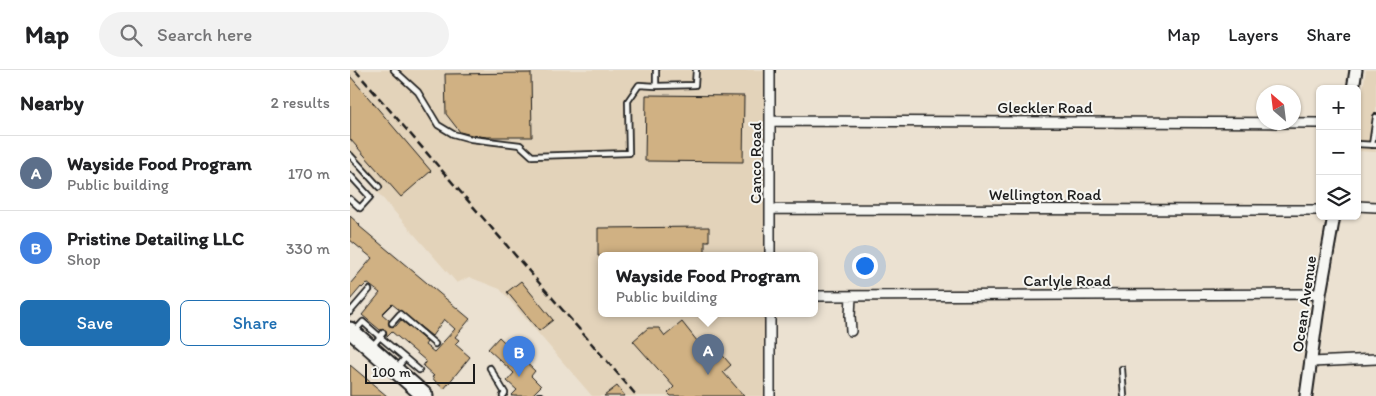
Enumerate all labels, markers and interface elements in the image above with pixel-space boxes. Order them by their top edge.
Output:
search box [99,12,449,57]
text: Map [25,20,69,49]
icon: search [117,21,145,49]
text: Search here [157,23,252,46]
text: Map [1167,24,1200,46]
text: Layers [1228,24,1278,46]
text: Share [1306,24,1351,46]
north arrow [1256,85,1301,130]
map controls [1316,85,1361,220]
button: + [1316,85,1361,130]
text: Nearby [20,90,84,115]
text: 2 results [270,93,330,112]
street label: Gleckler Road [997,98,1093,117]
street label: Canco Road [746,122,765,204]
button: − [1316,130,1361,175]
text: Wayside Food Program [67,152,252,175]
text: A [31,164,41,183]
text: 170 m [288,164,330,183]
text: Public building [67,175,169,194]
button: layers [1316,175,1361,220]
street label: Wellington Road [989,185,1101,204]
text: Pristine Detailing LLC [67,227,244,250]
text: B [31,239,41,258]
text: 330 m [286,239,330,258]
text: Shop [67,250,101,269]
popup [598,252,818,317]
your location [852,253,878,279]
street label: Ocean Avenue [1288,254,1320,354]
text: Wayside Food Program [616,264,800,287]
street label: Carlyle Road [1023,271,1111,290]
text: Public building [616,287,717,306]
button: Save [20,300,170,346]
button: Share [180,300,330,346]
pin: A [692,334,724,375]
pin: B [503,336,535,377]
scale bar [365,361,475,384]
text: 100 m [372,364,411,381]

